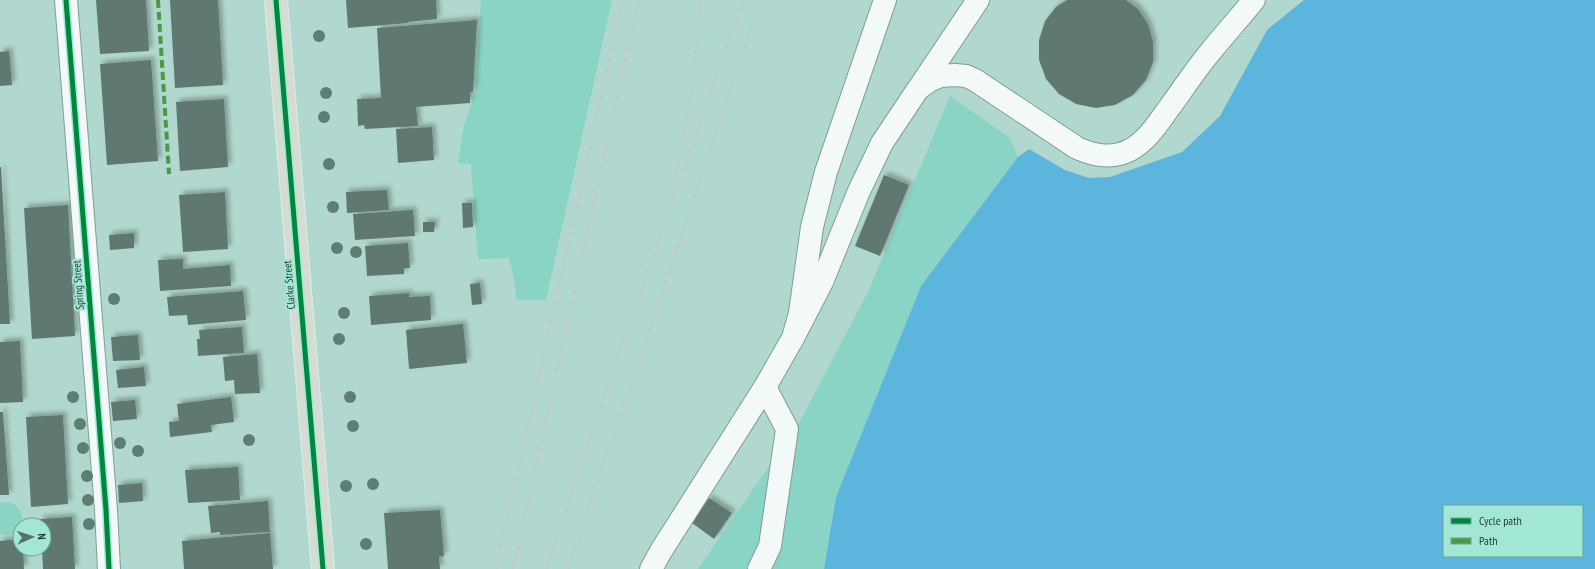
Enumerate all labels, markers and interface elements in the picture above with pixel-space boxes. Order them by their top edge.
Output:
street label: Spring Street [69,260,87,310]
street label: Clarke Street [280,260,298,310]
legend [1443,505,1583,557]
text: Cycle path [1479,513,1522,528]
north arrow [12,517,52,557]
text: N [35,533,49,540]
text: Path [1479,533,1497,548]

